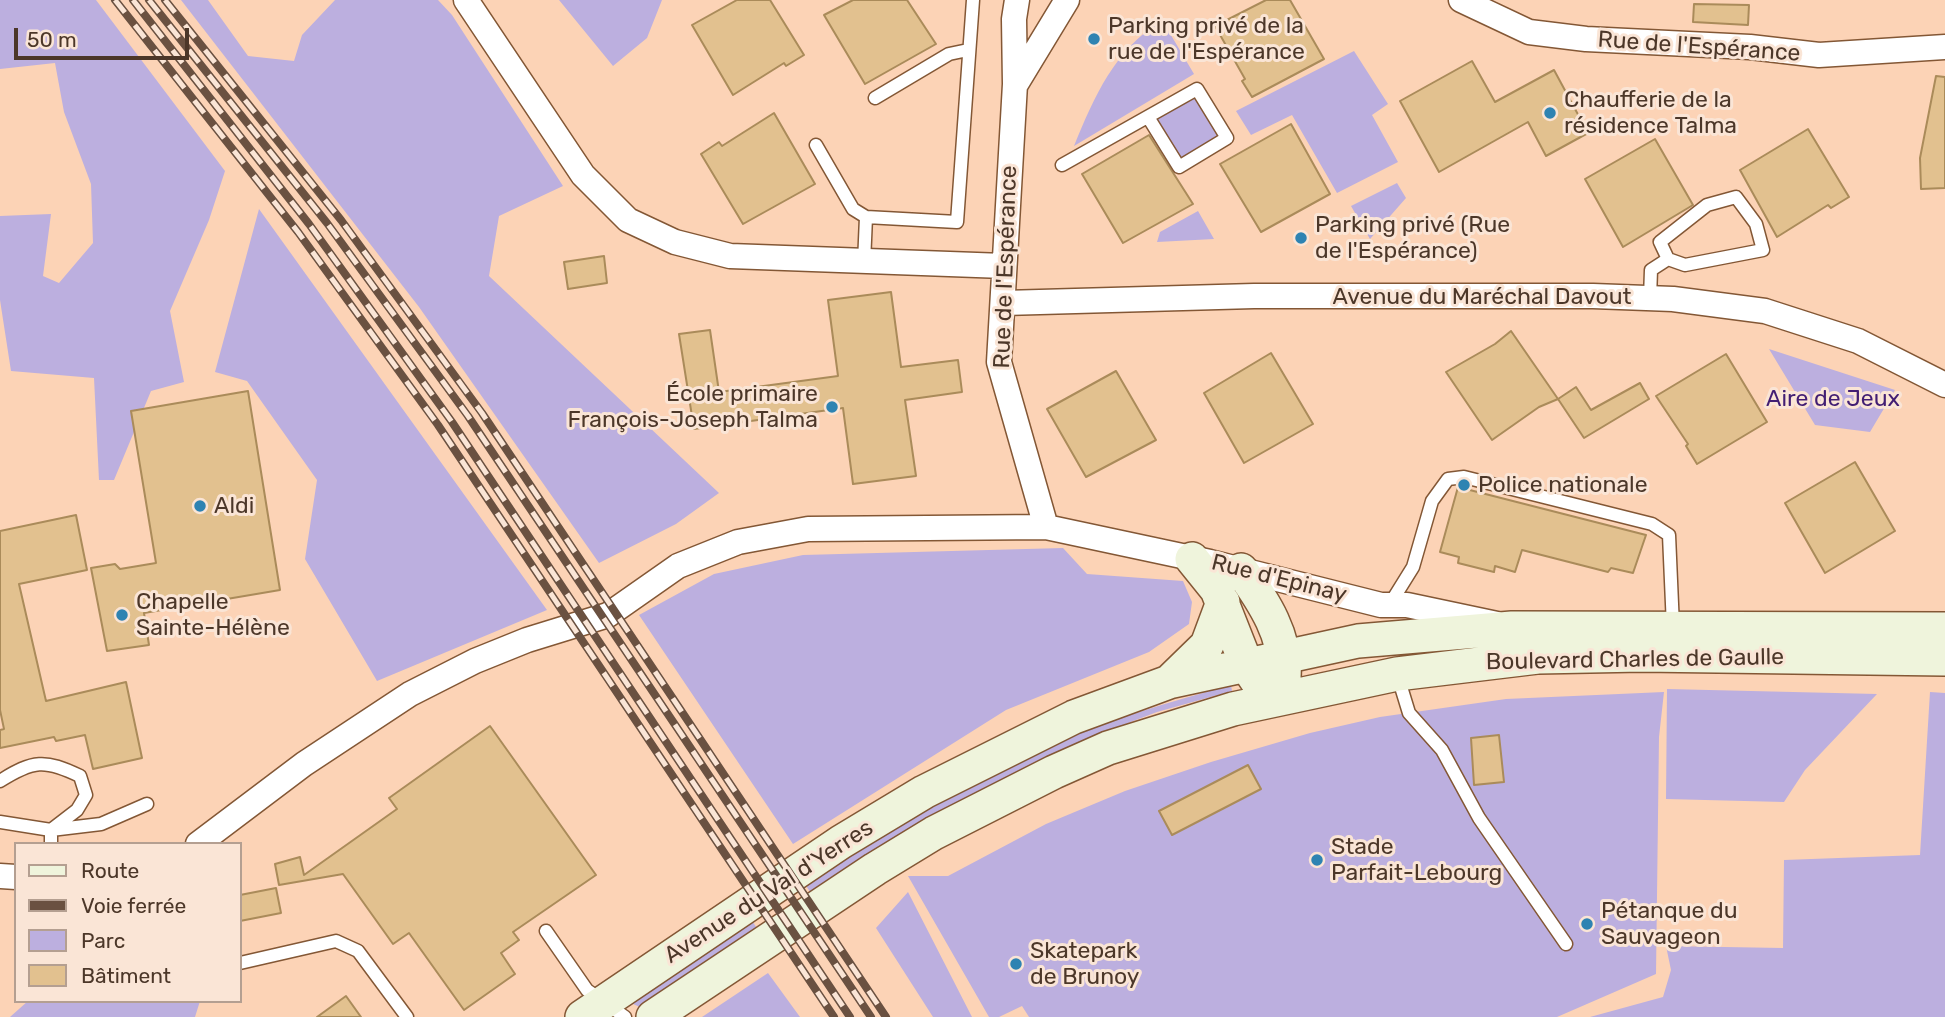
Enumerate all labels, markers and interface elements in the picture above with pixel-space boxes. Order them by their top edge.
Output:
place label: Parking privé de la rue de l'Espérance [1108,12,1305,66]
scale bar [18,14,192,58]
street label: Rue de l'Espérance [1597,26,1801,68]
text: 50 m [27,27,77,52]
marker: Parking privé de la rue de l'Espérance [1086,31,1102,47]
place label: Chaufferie de la résidence Talma [1564,86,1737,140]
marker: Chaufferie de la résidence Talma [1542,105,1558,121]
street label: Rue de l'Espérance [989,165,1023,369]
place label: Parking privé (Rue de l'Espérance) [1315,211,1510,265]
marker: Parking privé (Rue de l'Espérance) [1293,230,1309,246]
street label: Avenue du Maréchal Davout [1332,283,1632,311]
place label: École primaire François-Joseph Talma [568,380,818,434]
park label: Aire de Jeux [1766,385,1900,413]
marker: École primaire François-Joseph Talma [824,399,840,415]
place label: Police nationale [1478,471,1648,499]
marker: Police nationale [1456,477,1472,493]
place label: Aldi [214,492,254,520]
marker: Aldi [192,498,208,514]
street label: Rue d'Epinay [1209,549,1349,609]
place label: Chapelle Sainte-Hélène [136,588,290,642]
marker: Chapelle Sainte-Hélène [114,607,130,623]
street label: Boulevard Charles de Gaulle [1486,644,1784,676]
street label: Avenue du Val d'Yerres [659,814,879,970]
place label: Stade Parfait-Lebourg [1331,833,1502,887]
legend [14,842,242,1003]
marker: Stade Parfait-Lebourg [1309,852,1325,868]
text: Route [81,858,139,883]
text: Voie ferrée [81,893,186,918]
place label: Pétanque du Sauvageon [1601,897,1738,951]
marker: Pétanque du Sauvageon [1579,916,1595,932]
text: Parc [81,928,125,953]
place label: Skatepark de Brunoy [1030,937,1140,991]
marker: Skatepark de Brunoy [1008,956,1024,972]
text: Bâtiment [81,963,171,988]

